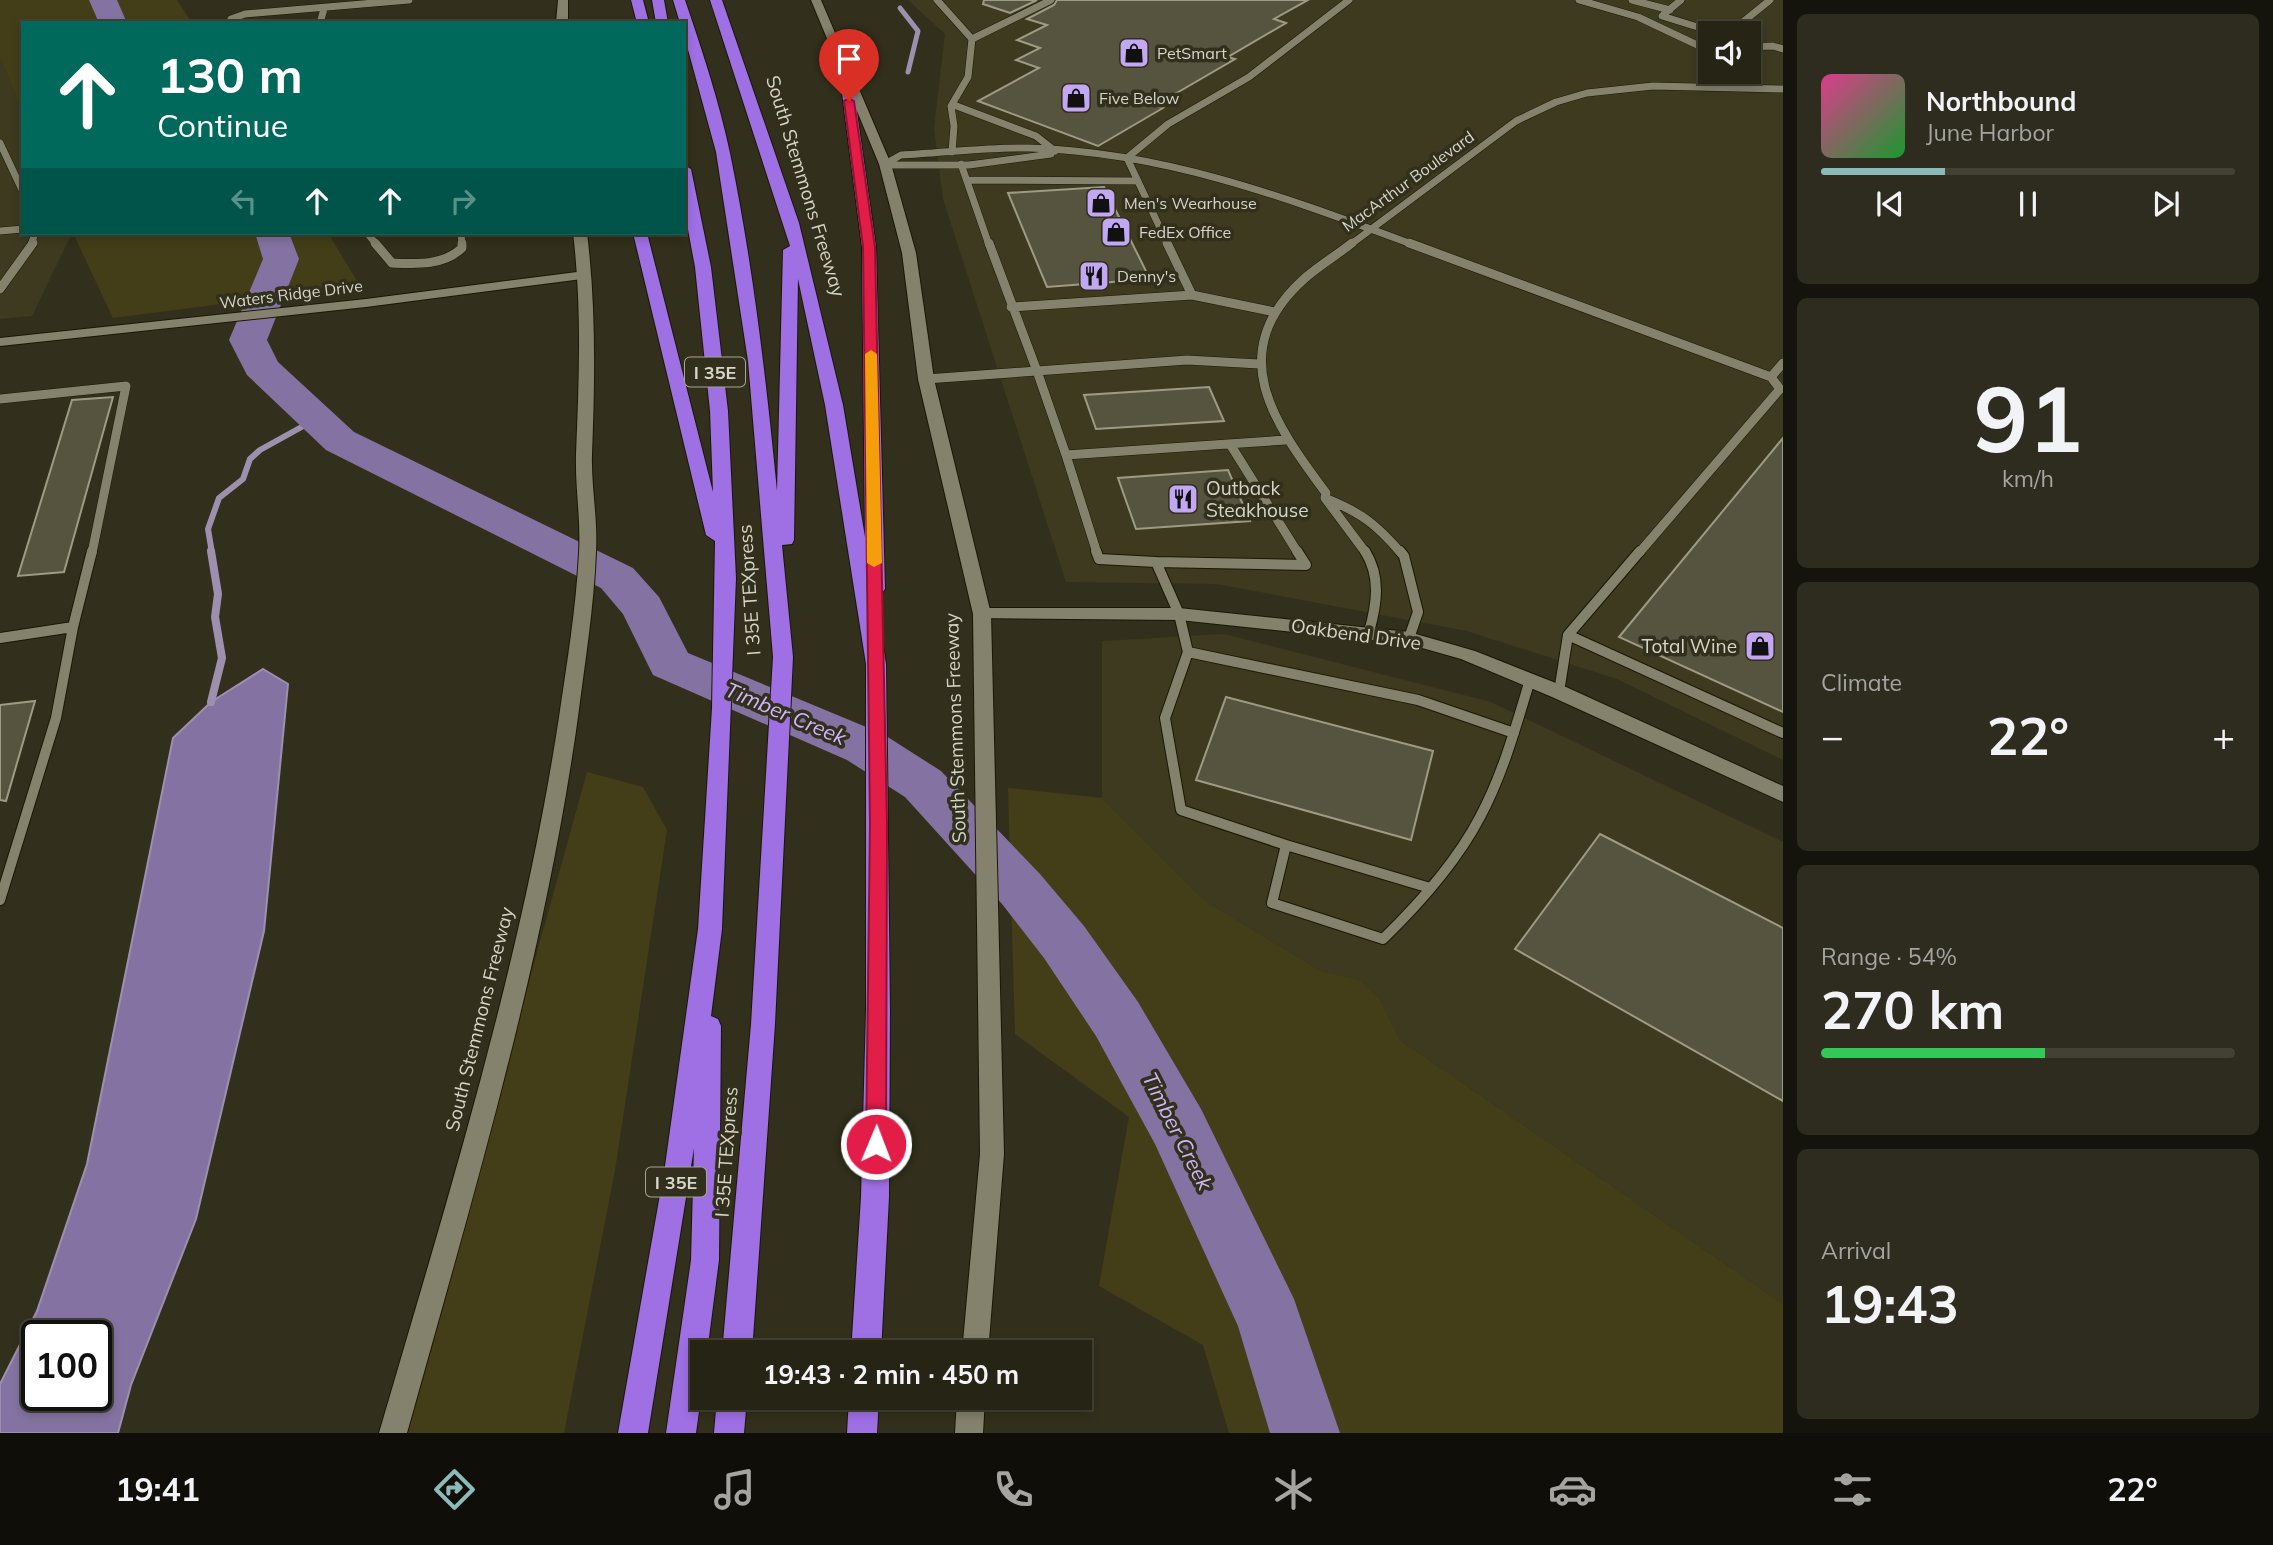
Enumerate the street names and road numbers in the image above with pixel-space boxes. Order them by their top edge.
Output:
street label: South Stemmons Freeway [761,72,851,300]
street label: MacArthur Boulevard [1338,126,1478,236]
street label: Waters Ridge Drive [218,275,364,313]
road number: I 35E [685,358,745,386]
street label: I 35E TEXpress [732,524,766,656]
street label: South Stemmons Freeway [939,612,971,844]
street label: Oakbend Drive [1289,613,1423,655]
street label: South Stemmons Freeway [439,904,519,1134]
street label: I 35E TEXpress [709,1086,743,1218]
road number: I 35E [646,1168,706,1196]

